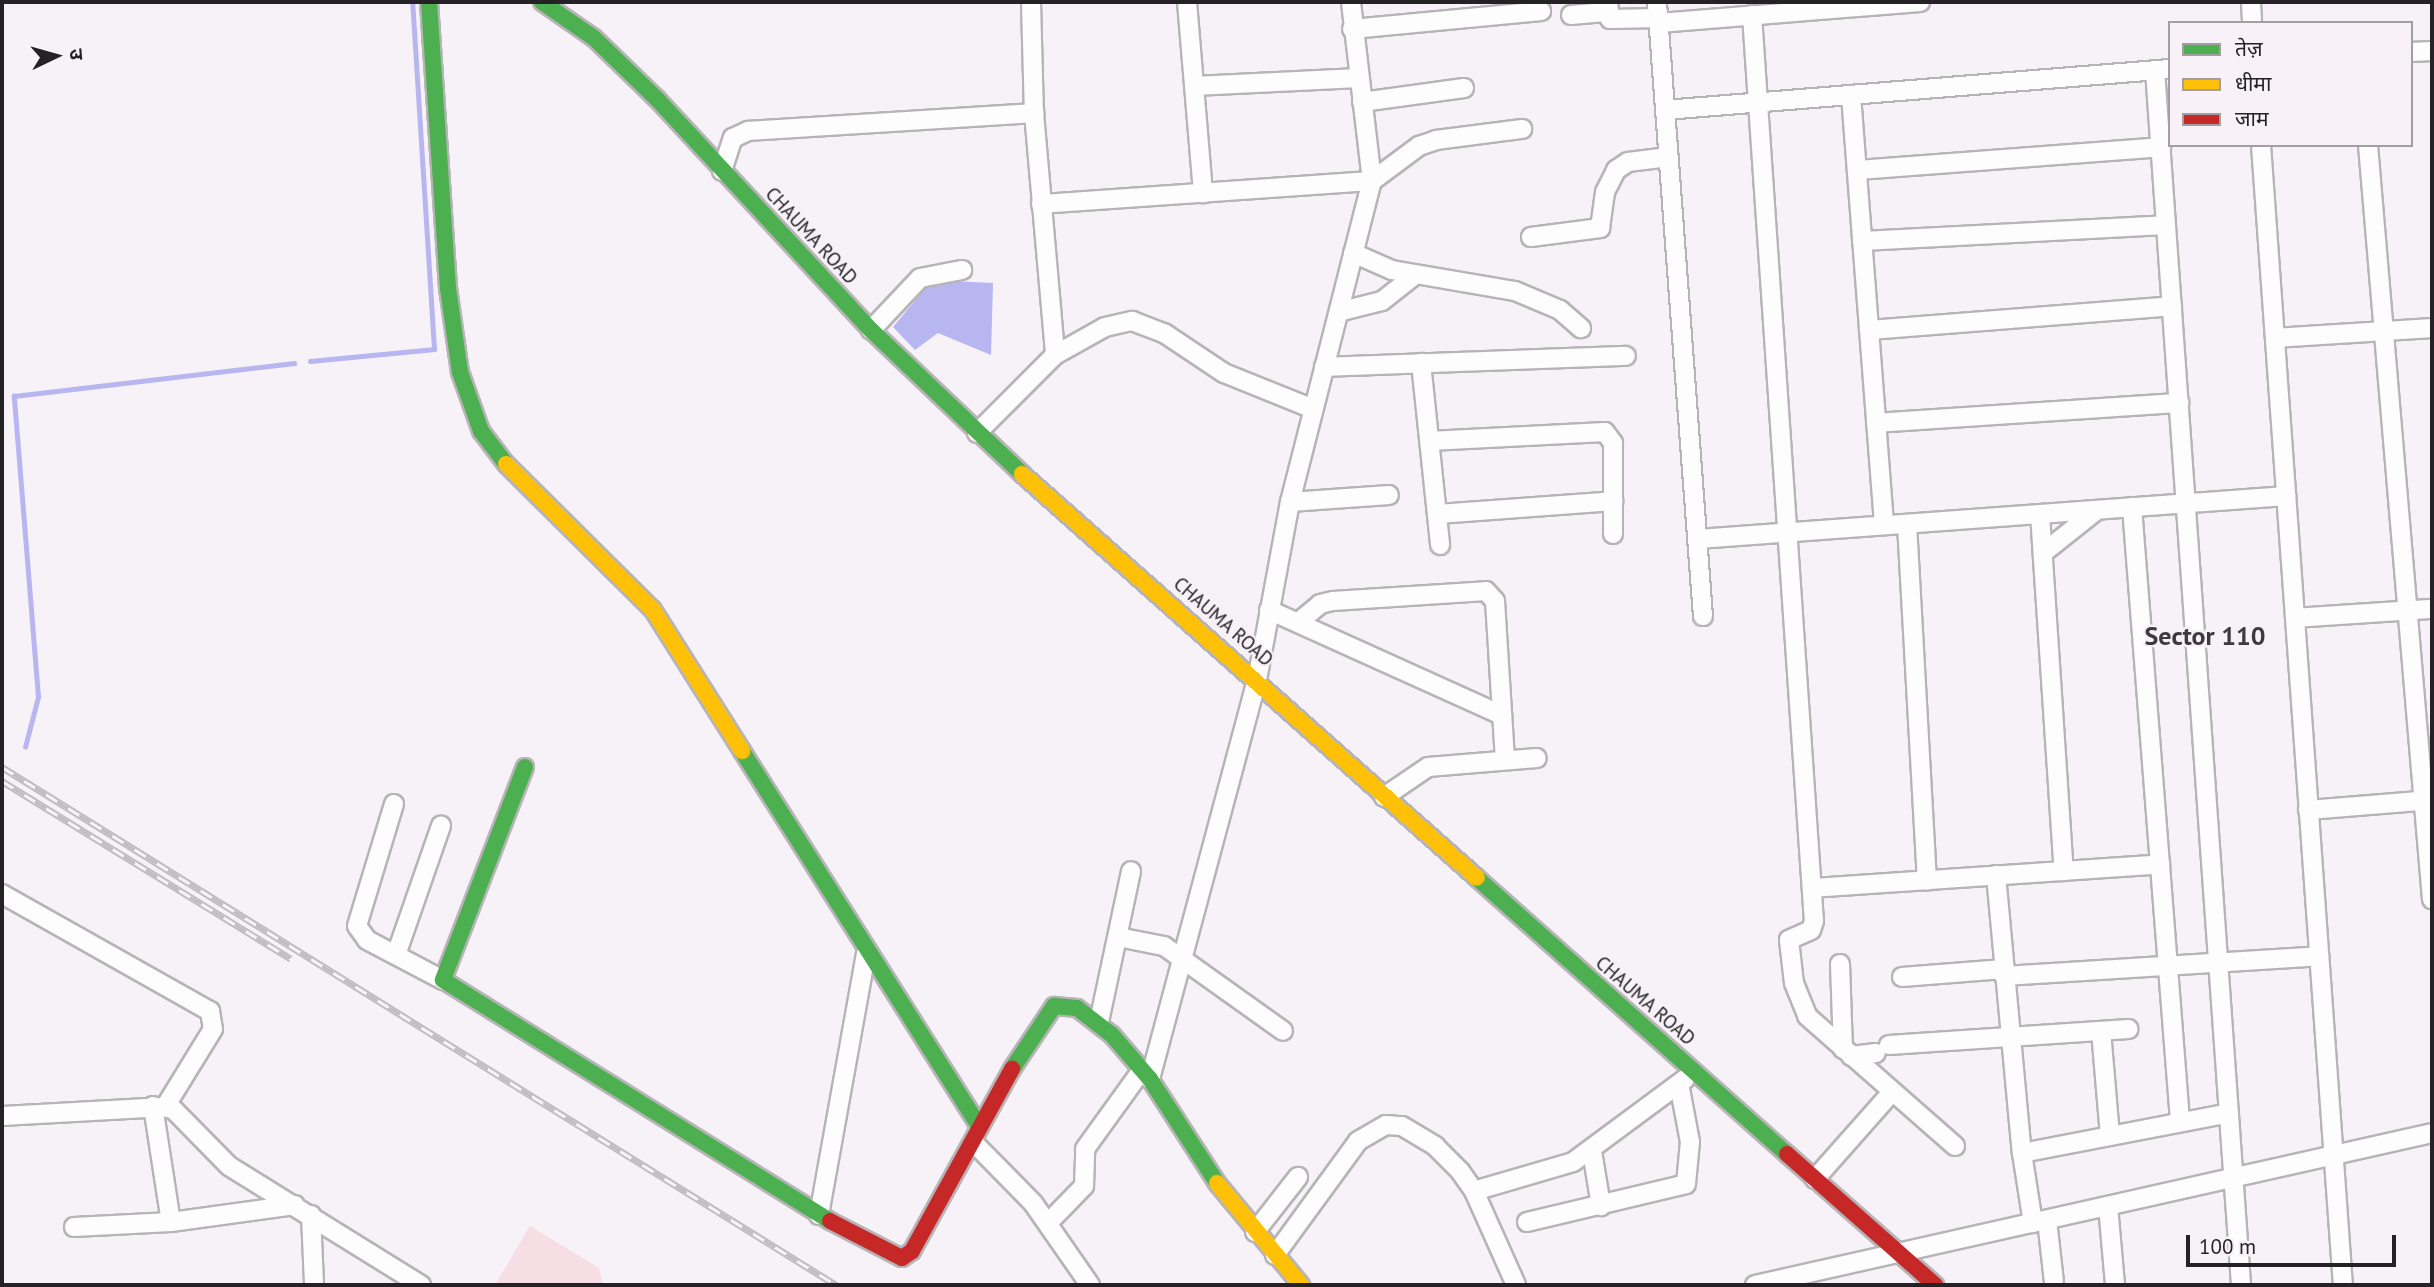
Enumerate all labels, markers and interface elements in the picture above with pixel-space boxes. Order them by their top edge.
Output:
north arrow [21,21,91,91]
legend [2168,21,2413,147]
text: तेज़ [2235,35,2263,62]
text: उ [64,48,89,61]
text: धीमा [2235,70,2271,97]
text: जाम [2235,105,2269,132]
street label: CHAUMA ROAD [760,183,862,289]
street label: CHAUMA ROAD [1168,572,1278,672]
district label: Sector 110 [2145,620,2265,652]
street label: CHAUMA ROAD [1590,951,1700,1051]
scale bar [2189,1220,2399,1264]
text: 100 m [2199,1233,2256,1260]

